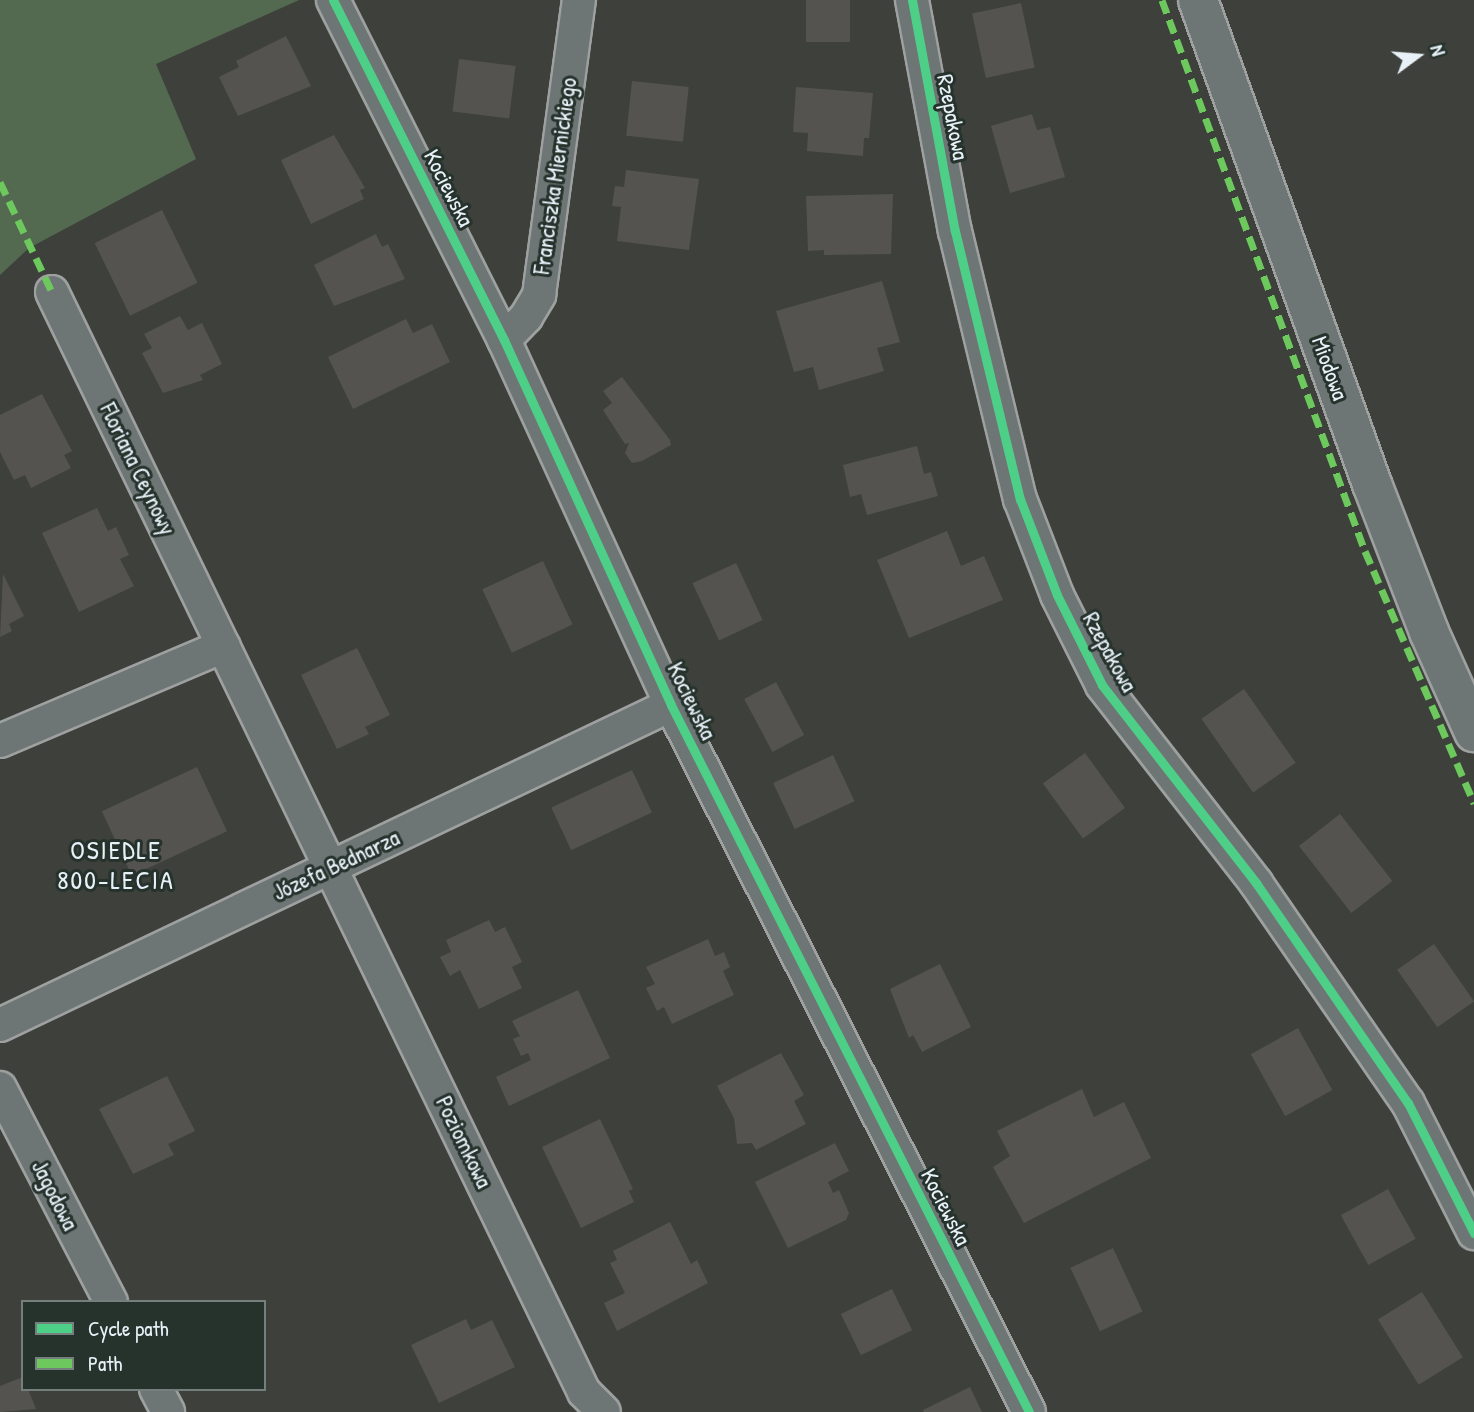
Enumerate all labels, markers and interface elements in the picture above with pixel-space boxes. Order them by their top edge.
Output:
north arrow [1383,21,1453,91]
text: N [1424,42,1452,59]
street label: Rzepakowa [931,72,975,162]
street label: Franciszka Miernickiego [528,76,582,276]
street label: Kociewska [418,145,480,231]
street label: Miodowa [1306,332,1354,404]
street label: Floriana Ceynowy [94,399,182,539]
street label: Rzepakowa [1077,607,1143,697]
street label: Kociewska [661,658,723,744]
street label: Józefa Bednarza [268,824,404,906]
district label: OSIEDLE 800-LECIA [58,834,174,896]
street label: Poziomkowa [430,1092,498,1192]
street label: Jagodowa [26,1155,84,1235]
street label: Kociewska [915,1164,977,1250]
legend [21,1300,266,1391]
text: Cycle path [88,1314,169,1343]
text: Path [88,1349,122,1378]

